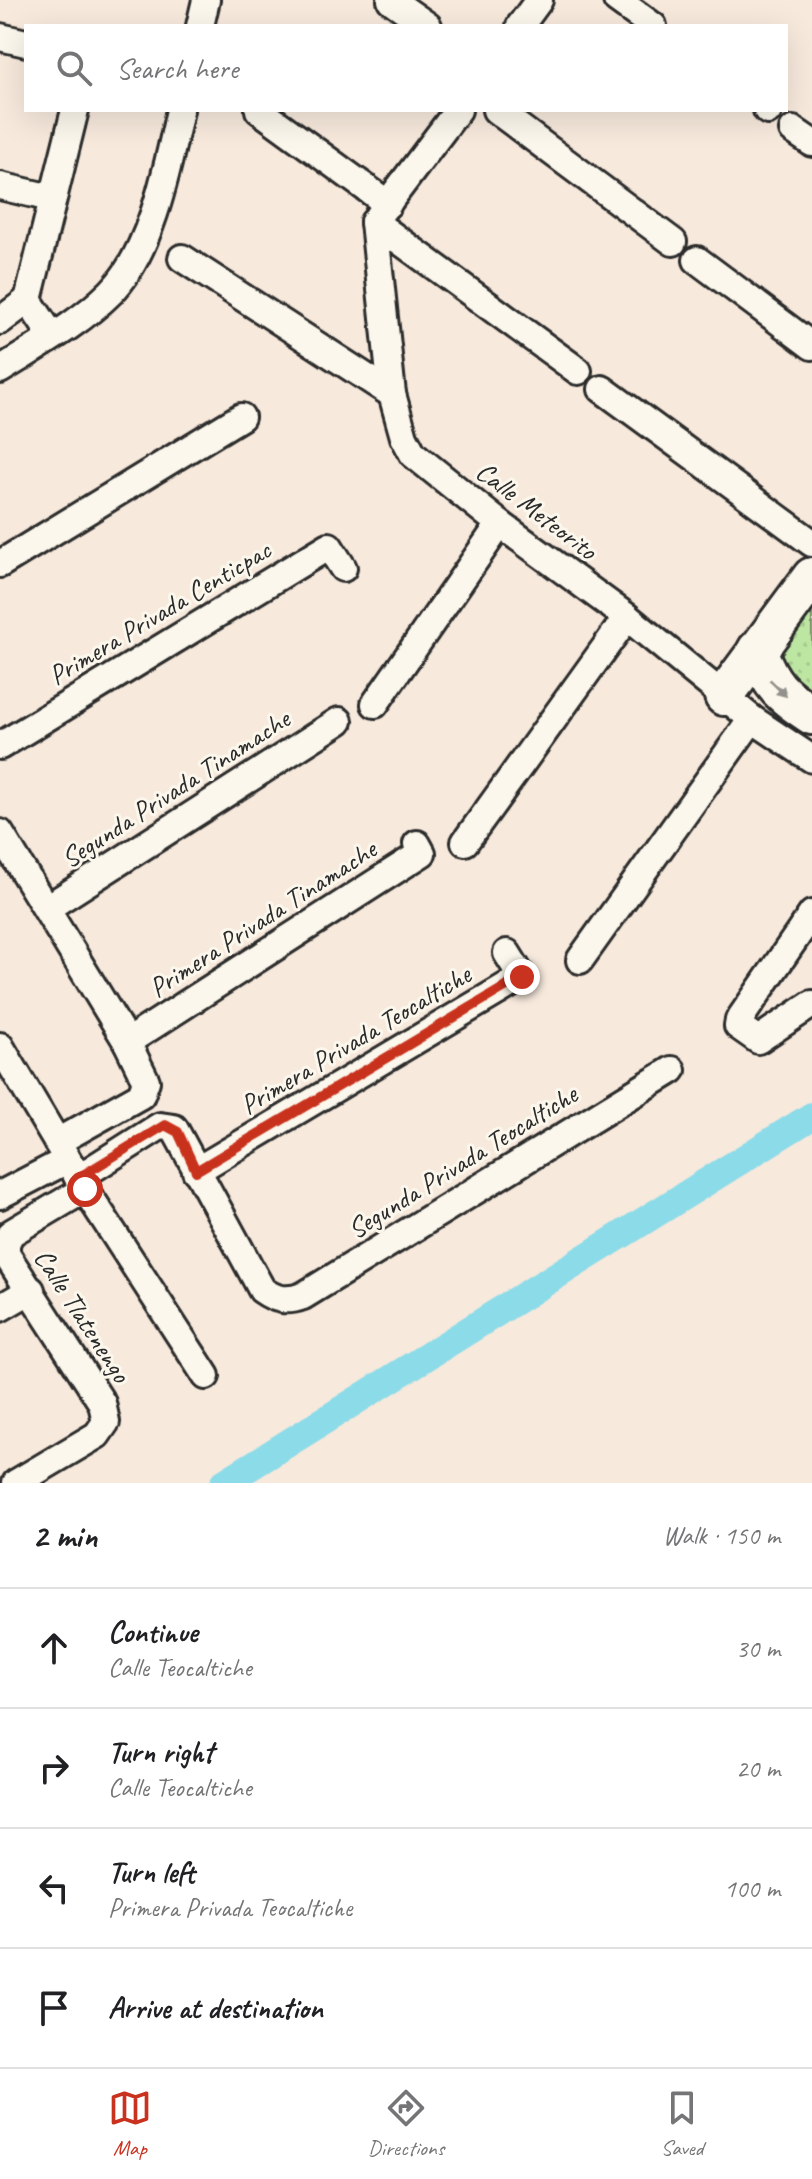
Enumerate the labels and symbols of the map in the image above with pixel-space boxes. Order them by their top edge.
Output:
street label: Calle Meteorito [469,453,606,569]
street label: Primera Privada Centicpac [42,532,278,693]
one-way arrow [768,678,787,697]
street label: Segunda Privada Tinamache [54,700,298,875]
street label: Primera Privada Tinamache [142,831,384,1005]
street label: Primera Privada Teocaltiche [234,956,479,1122]
route end [504,959,540,995]
street label: Segunda Privada Teocaltiche [341,1076,585,1246]
route start [67,1171,103,1207]
street label: Calle Tlatenengo [26,1242,140,1390]

